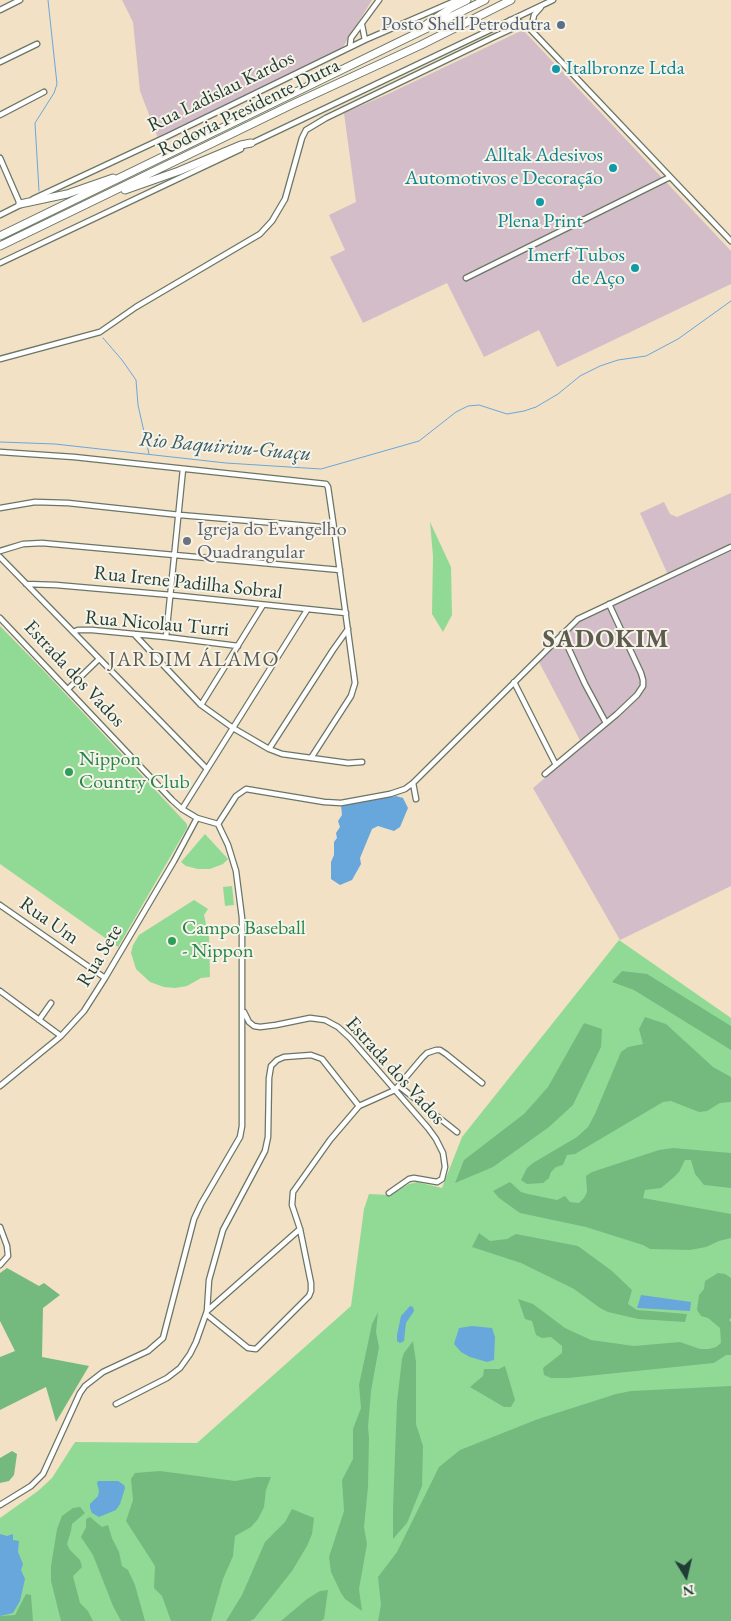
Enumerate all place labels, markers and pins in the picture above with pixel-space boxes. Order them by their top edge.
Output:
place label: Posto Shell Petrodutra [381,13,551,37]
marker: Posto Shell Petrodutra [555,19,567,31]
place label: Italbronze Ltda [566,57,685,81]
marker: Italbronze Ltda [550,63,562,75]
place label: Alltak Adesivos Automotivos e Decoração [405,144,603,191]
marker: Alltak Adesivos Automotivos e Decoração [607,162,619,174]
marker: Plena Print [534,196,546,208]
place label: Plena Print [497,210,583,234]
place label: Imerf Tubos de Aço [527,244,625,291]
marker: Imerf Tubos de Aço [629,262,641,274]
place label: Igreja do Evangelho Quadrangular [197,518,347,565]
marker: Igreja do Evangelho Quadrangular [181,535,193,547]
place label: Nippon Country Club [79,748,190,795]
marker: Nippon Country Club [63,766,75,778]
place label: Campo Baseball - Nippon [182,917,305,964]
marker: Campo Baseball - Nippon [166,935,178,947]

